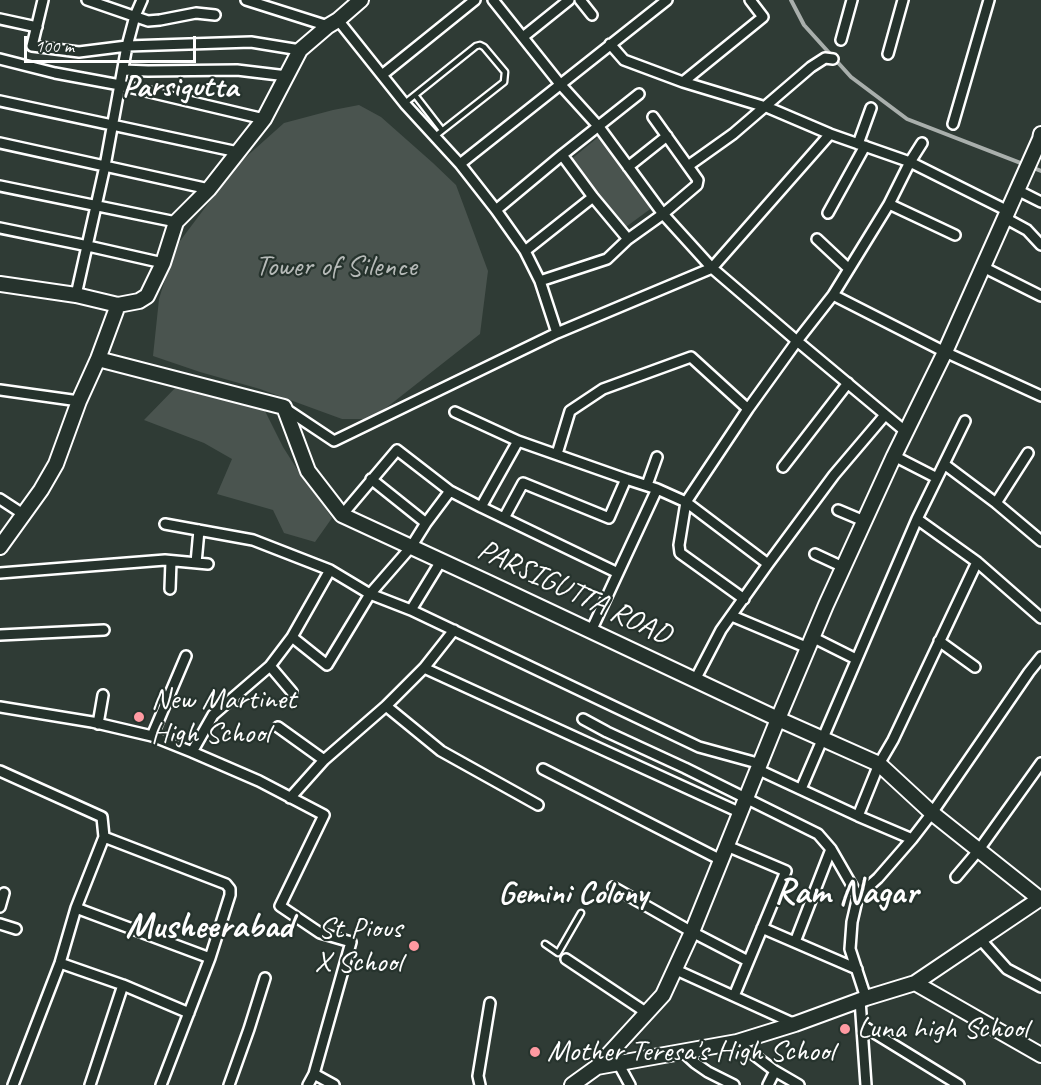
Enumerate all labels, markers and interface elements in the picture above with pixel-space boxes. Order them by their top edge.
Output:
scale bar [27,24,200,62]
text: 100 m [35,35,74,57]
district label: Parsigutta [122,69,238,107]
park label: Tower of Silence [255,249,417,285]
street label: PARSIGUTTA ROAD [471,532,677,654]
place label: New Martinet High School [151,682,296,752]
marker: New Martinet High School [132,710,146,724]
district label: Ram Nagar [774,872,918,916]
district label: Gemini Colony [498,876,648,914]
district label: Musheerabad [126,906,292,950]
place label: St Pious X School [315,911,402,982]
marker: St Pious X School [407,939,421,953]
place label: Luna high School [857,1011,1028,1047]
marker: Luna high School [838,1022,852,1036]
place label: Mother Teresa's High School [547,1034,834,1070]
marker: Mother Teresa's High School [528,1045,542,1059]

